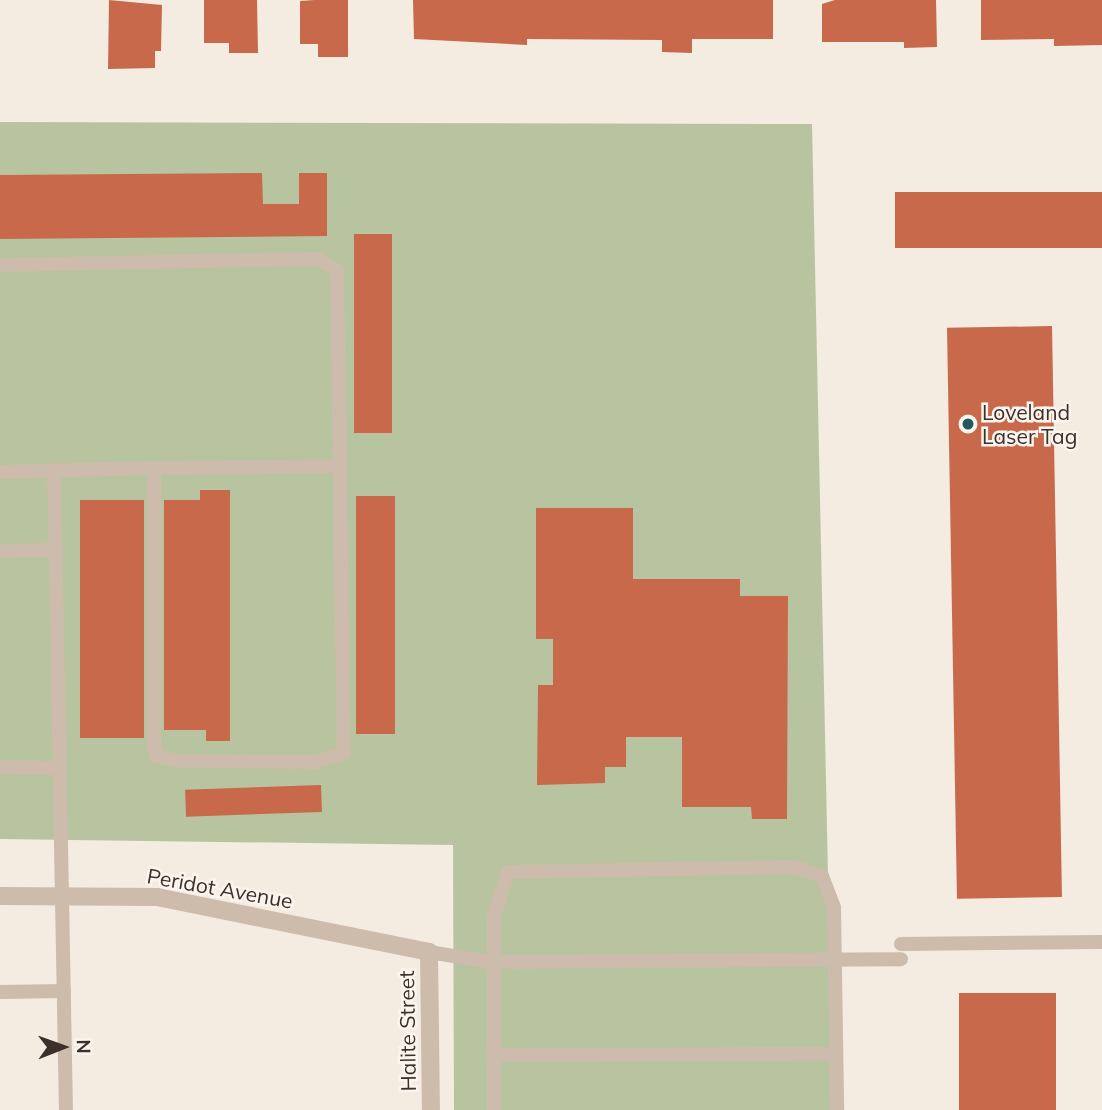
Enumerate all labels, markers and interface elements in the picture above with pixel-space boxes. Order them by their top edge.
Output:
place label: Loveland Laser Tag [982,399,1077,449]
marker: Loveland Laser Tag [960,416,976,432]
street label: Peridot Avenue [145,863,295,913]
street label: Halite Street [393,970,421,1092]
north arrow [28,1012,98,1082]
text: N [72,1039,96,1054]

